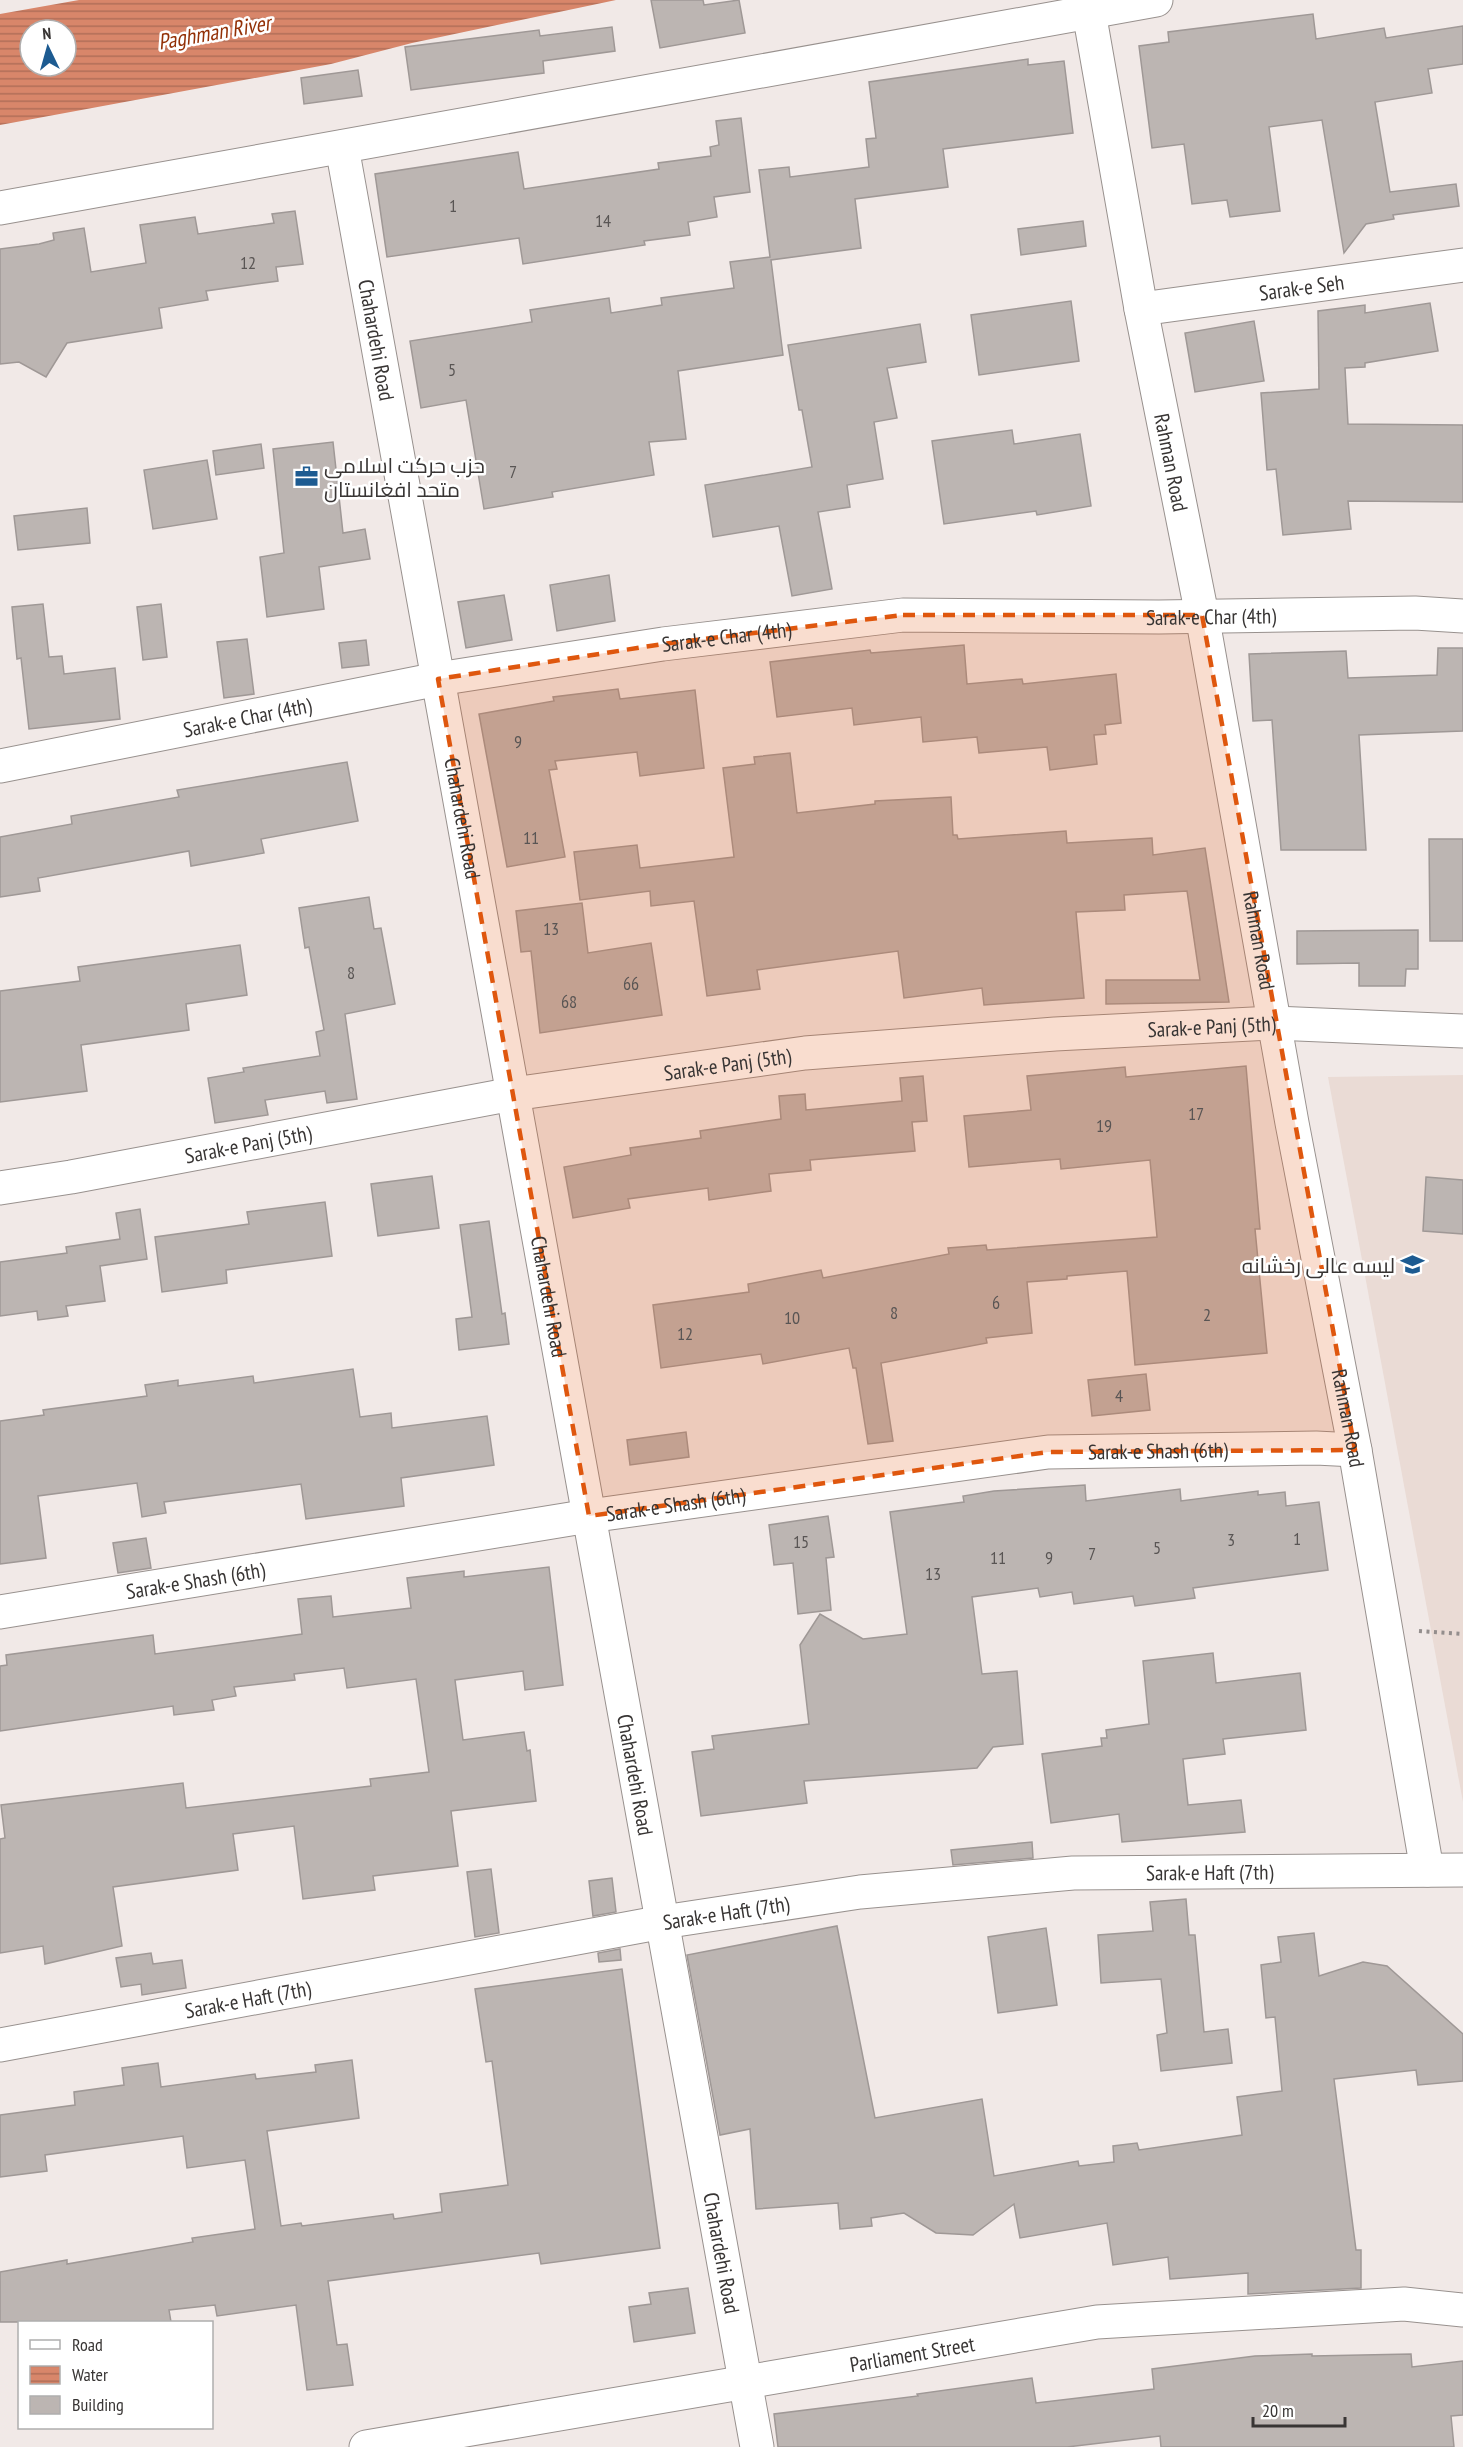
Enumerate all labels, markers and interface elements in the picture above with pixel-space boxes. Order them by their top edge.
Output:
water label: Paghman River [156,8,275,56]
north arrow [18,18,78,78]
text: N [42,23,52,43]
house number: 1 [449,194,457,217]
house number: 14 [595,209,611,232]
house number: 12 [240,251,256,274]
street label: Sarak-e Seh [1257,268,1346,306]
street label: Chahardehi Road [353,277,401,403]
house number: 5 [448,358,456,381]
street label: Rahman Road [1149,411,1195,514]
place label: حزب حرکت اسلامی متحد افغانستان [324,452,485,503]
house number: 7 [509,460,517,483]
office icon: حزب حرکت اسلامی متحد افغانستان [293,464,319,490]
street label: Sarak-e Char (4th) [1146,602,1276,631]
street label: Sarak-e Char (4th) [660,615,793,658]
street label: Sarak-e Char (4th) [181,691,314,743]
house number: 9 [514,730,522,753]
street label: Chahardehi Road [439,755,487,881]
house number: 11 [523,826,539,849]
street label: Rahman Road [1238,889,1282,992]
house number: 13 [543,917,559,940]
house number: 8 [347,961,355,984]
house number: 66 [623,972,639,995]
house number: 68 [561,990,577,1013]
street label: Sarak-e Panj (5th) [1147,1009,1276,1043]
street label: Sarak-e Panj (5th) [662,1042,793,1086]
house number: 17 [1188,1102,1204,1125]
house number: 19 [1096,1114,1112,1137]
street label: Sarak-e Panj (5th) [183,1119,314,1169]
street label: Chahardehi Road [525,1234,574,1359]
place label: لیسه عالی رخشانه [1242,1252,1395,1279]
school or university icon: لیسه عالی رخشانه [1400,1252,1426,1278]
house number: 6 [992,1291,1000,1314]
house number: 8 [890,1301,898,1324]
house number: 2 [1203,1303,1211,1326]
house number: 10 [784,1306,800,1329]
house number: 12 [677,1322,693,1345]
street label: Rahman Road [1326,1367,1371,1469]
house number: 4 [1115,1384,1123,1407]
street label: Sarak-e Shash (6th) [1088,1436,1228,1465]
street label: Sarak-e Shash (6th) [604,1481,747,1527]
house number: 1 [1293,1527,1301,1550]
house number: 3 [1227,1528,1235,1551]
house number: 15 [793,1530,809,1553]
house number: 5 [1153,1536,1161,1559]
house number: 7 [1088,1542,1096,1565]
house number: 11 [990,1546,1006,1569]
house number: 9 [1045,1546,1053,1569]
street label: Sarak-e Shash (6th) [124,1556,267,1605]
house number: 13 [925,1562,941,1585]
street label: Chahardehi Road [612,1712,660,1837]
street label: Sarak-e Haft (7th) [1146,1858,1273,1886]
street label: Sarak-e Haft (7th) [661,1889,791,1935]
street label: Sarak-e Haft (7th) [183,1974,313,2024]
street label: Chahardehi Road [698,2190,746,2316]
legend [18,2321,213,2429]
street label: Parliament Street [848,2330,977,2378]
text: Road [72,2333,103,2356]
text: Water [72,2363,108,2386]
scale bar [1253,2390,1344,2428]
text: Building [72,2393,124,2416]
text: 20 m [1262,2399,1294,2422]

